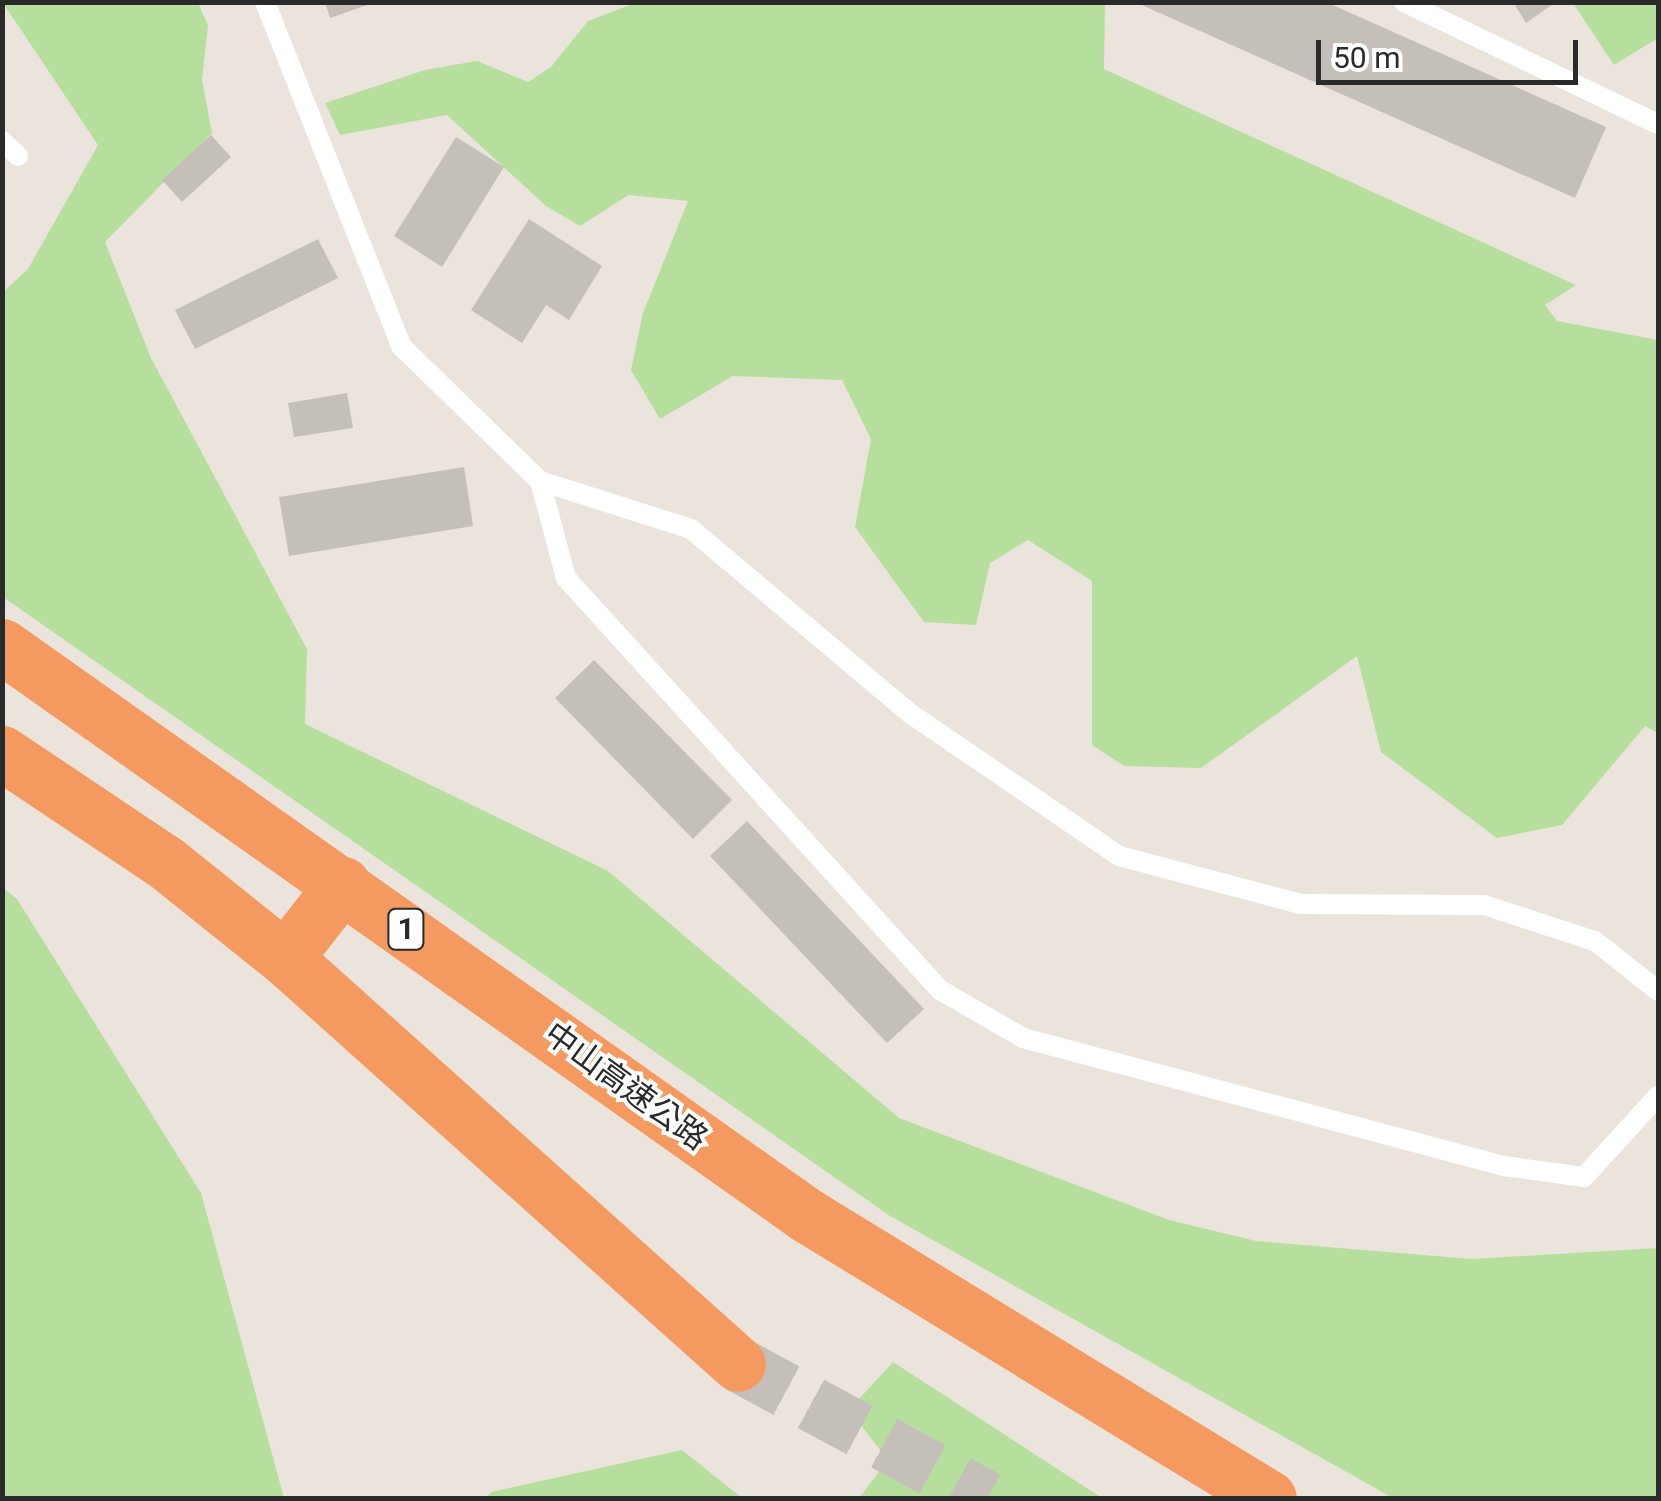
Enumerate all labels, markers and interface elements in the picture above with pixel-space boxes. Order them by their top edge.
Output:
scale bar [1321,20,1584,82]
text: 50 m [1333,40,1400,75]
road number: 1 [386,904,426,954]
street label: 中山高速公路 [537,1014,715,1158]

